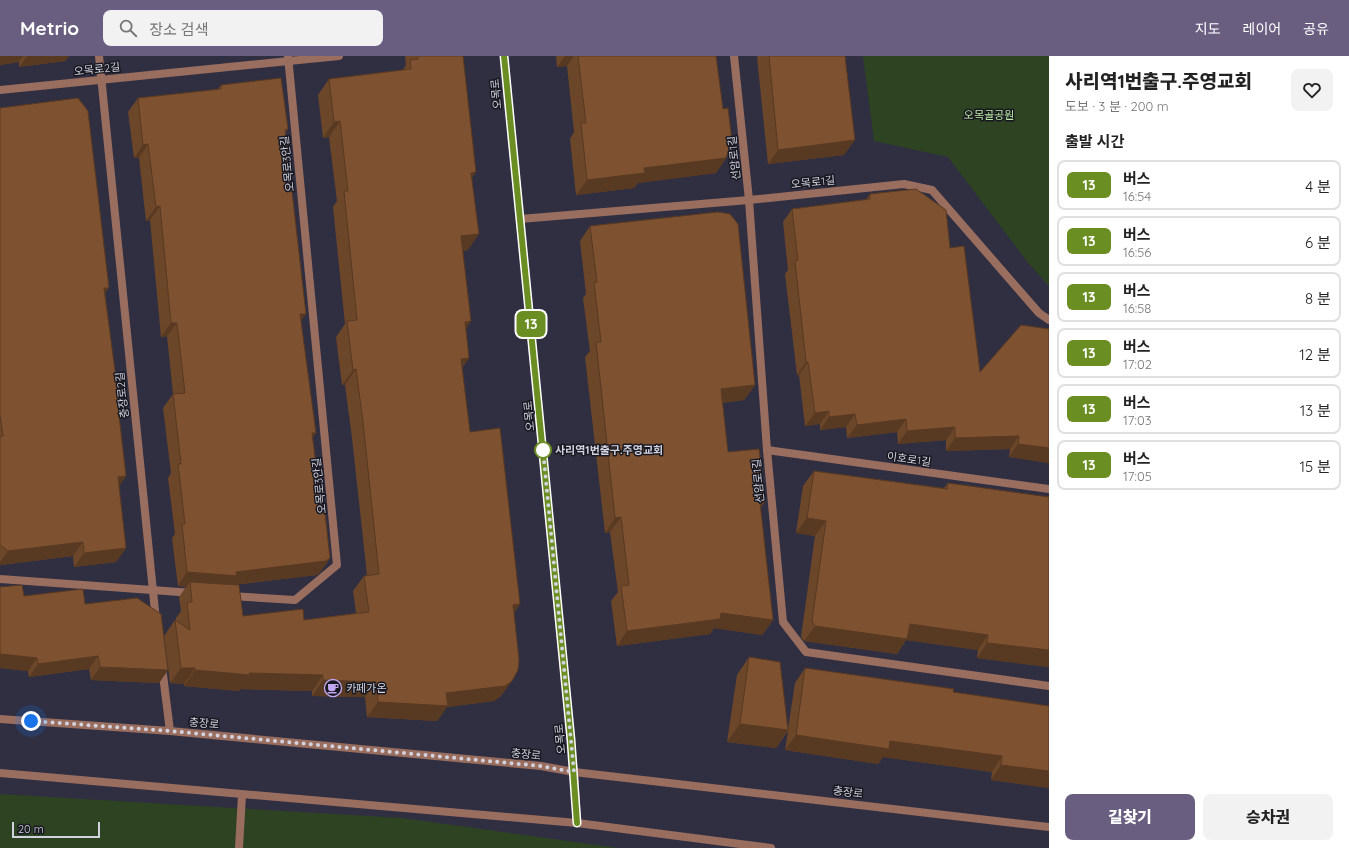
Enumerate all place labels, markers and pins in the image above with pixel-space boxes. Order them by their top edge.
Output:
marker: 사리역1번출구.주영교회 [534,441,552,459]
place label: 사리역1번출구.주영교회 [555,443,663,457]
cafe icon: 카페가온 [323,678,343,698]
place label: 카페가온 [346,681,386,695]

